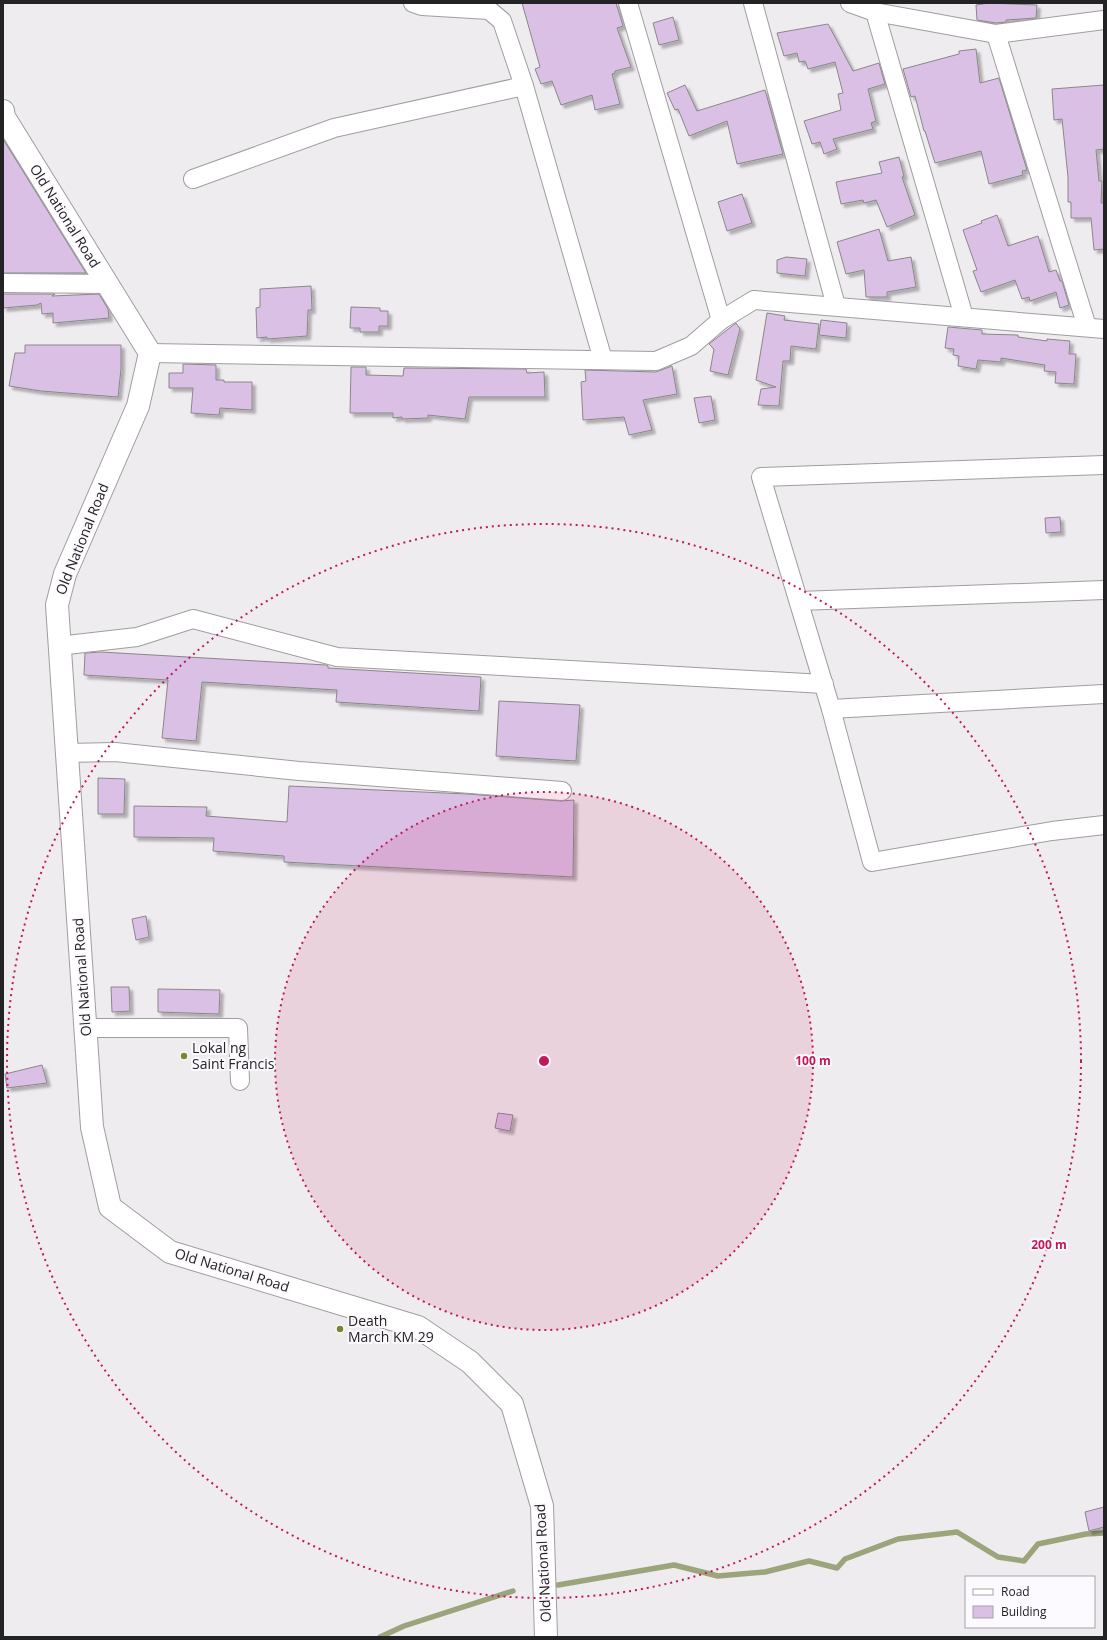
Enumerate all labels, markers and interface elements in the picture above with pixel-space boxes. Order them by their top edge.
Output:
street label: Old National Road [26,160,105,271]
street label: Old National Road [50,480,113,597]
street label: Old National Road [68,917,95,1037]
place label: Lokal ng Saint Francis [192,1038,275,1073]
marker: Lokal ng Saint Francis [179,1051,189,1061]
text: 100 m [795,1052,831,1069]
centre of rings [537,1054,551,1068]
text: 200 m [1031,1236,1067,1253]
street label: Old National Road [173,1243,292,1296]
place label: Death March KM 29 [348,1311,434,1346]
marker: Death March KM 29 [335,1324,345,1334]
street label: Old National Road [530,1503,555,1623]
legend [965,1576,1095,1628]
text: Road [1001,1583,1030,1600]
text: Building [1001,1603,1047,1620]

